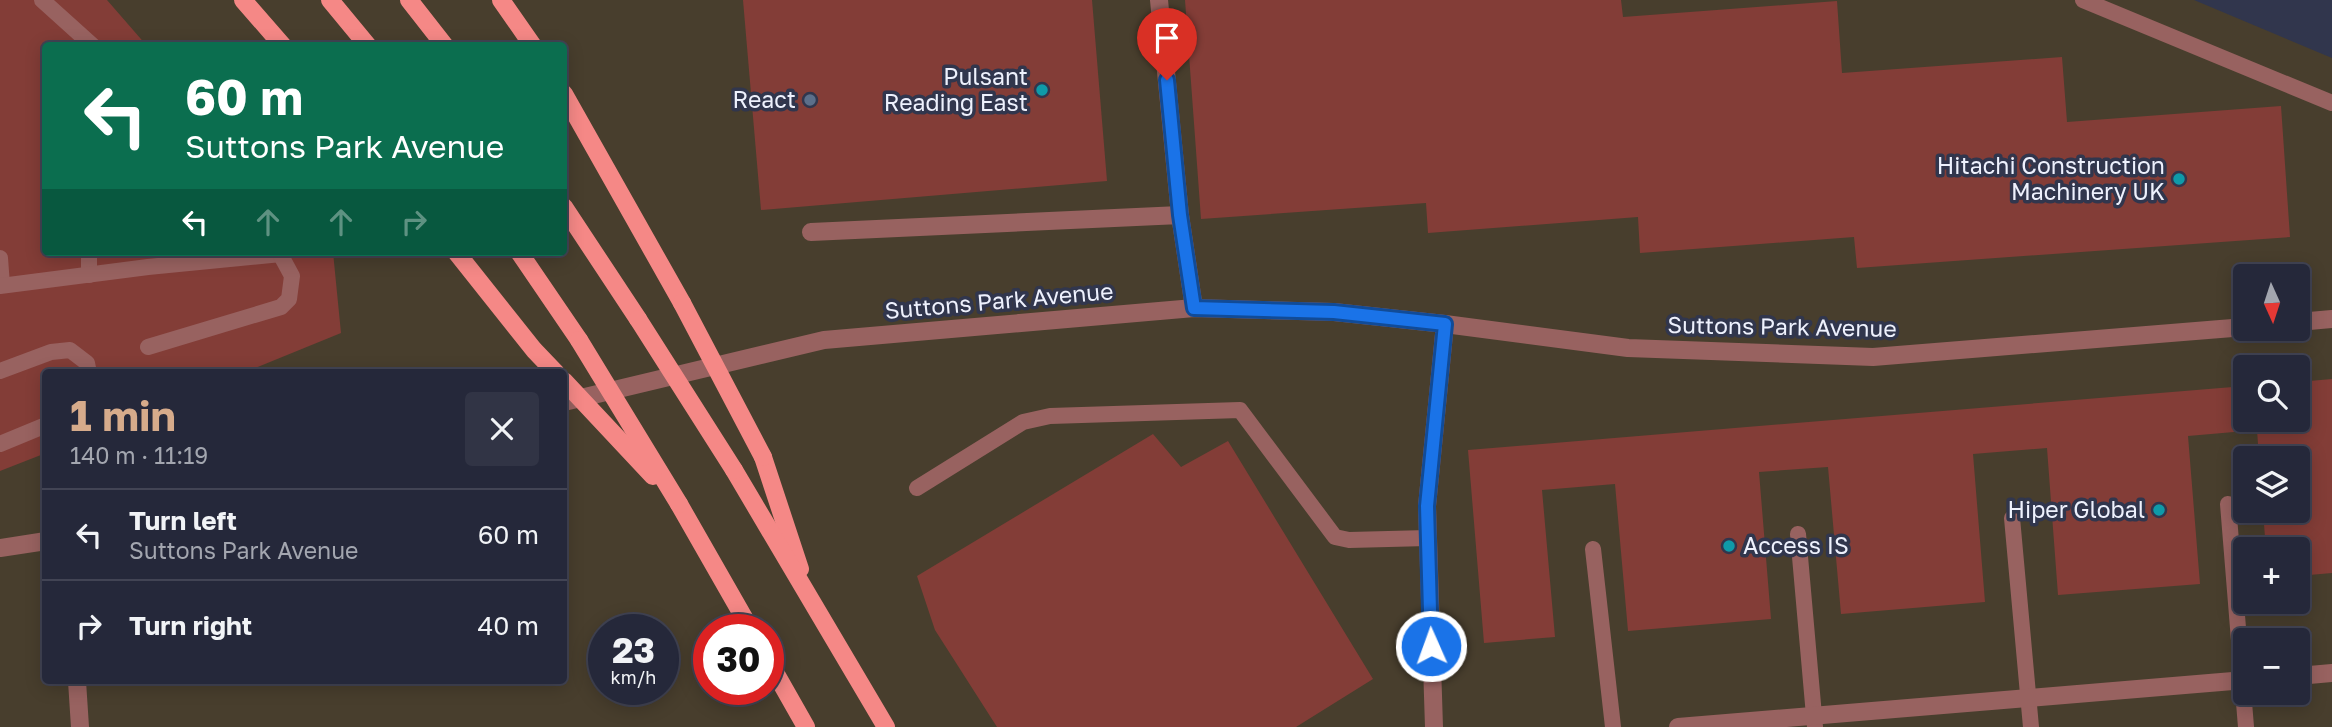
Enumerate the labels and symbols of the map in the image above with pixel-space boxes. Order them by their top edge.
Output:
pin [1137,8,1197,80]
place label: Pulsant Reading East [884,62,1028,116]
marker: Pulsant Reading East [1034,82,1050,98]
place label: React [733,85,796,113]
marker: React [802,92,818,108]
place label: Hitachi Construction Machinery UK [1937,151,2165,205]
marker: Hitachi Construction Machinery UK [2171,171,2187,187]
north arrow [2233,264,2310,341]
street label: Suttons Park Avenue [883,276,1114,324]
street label: Suttons Park Avenue [1667,310,1897,342]
place label: Hiper Global [2008,495,2145,523]
marker: Hiper Global [2151,502,2167,518]
place label: Access IS [1743,531,1849,559]
marker: Access IS [1721,538,1737,554]
position arrow [1394,609,1468,683]
speed limit sign: 30 [693,614,784,705]

